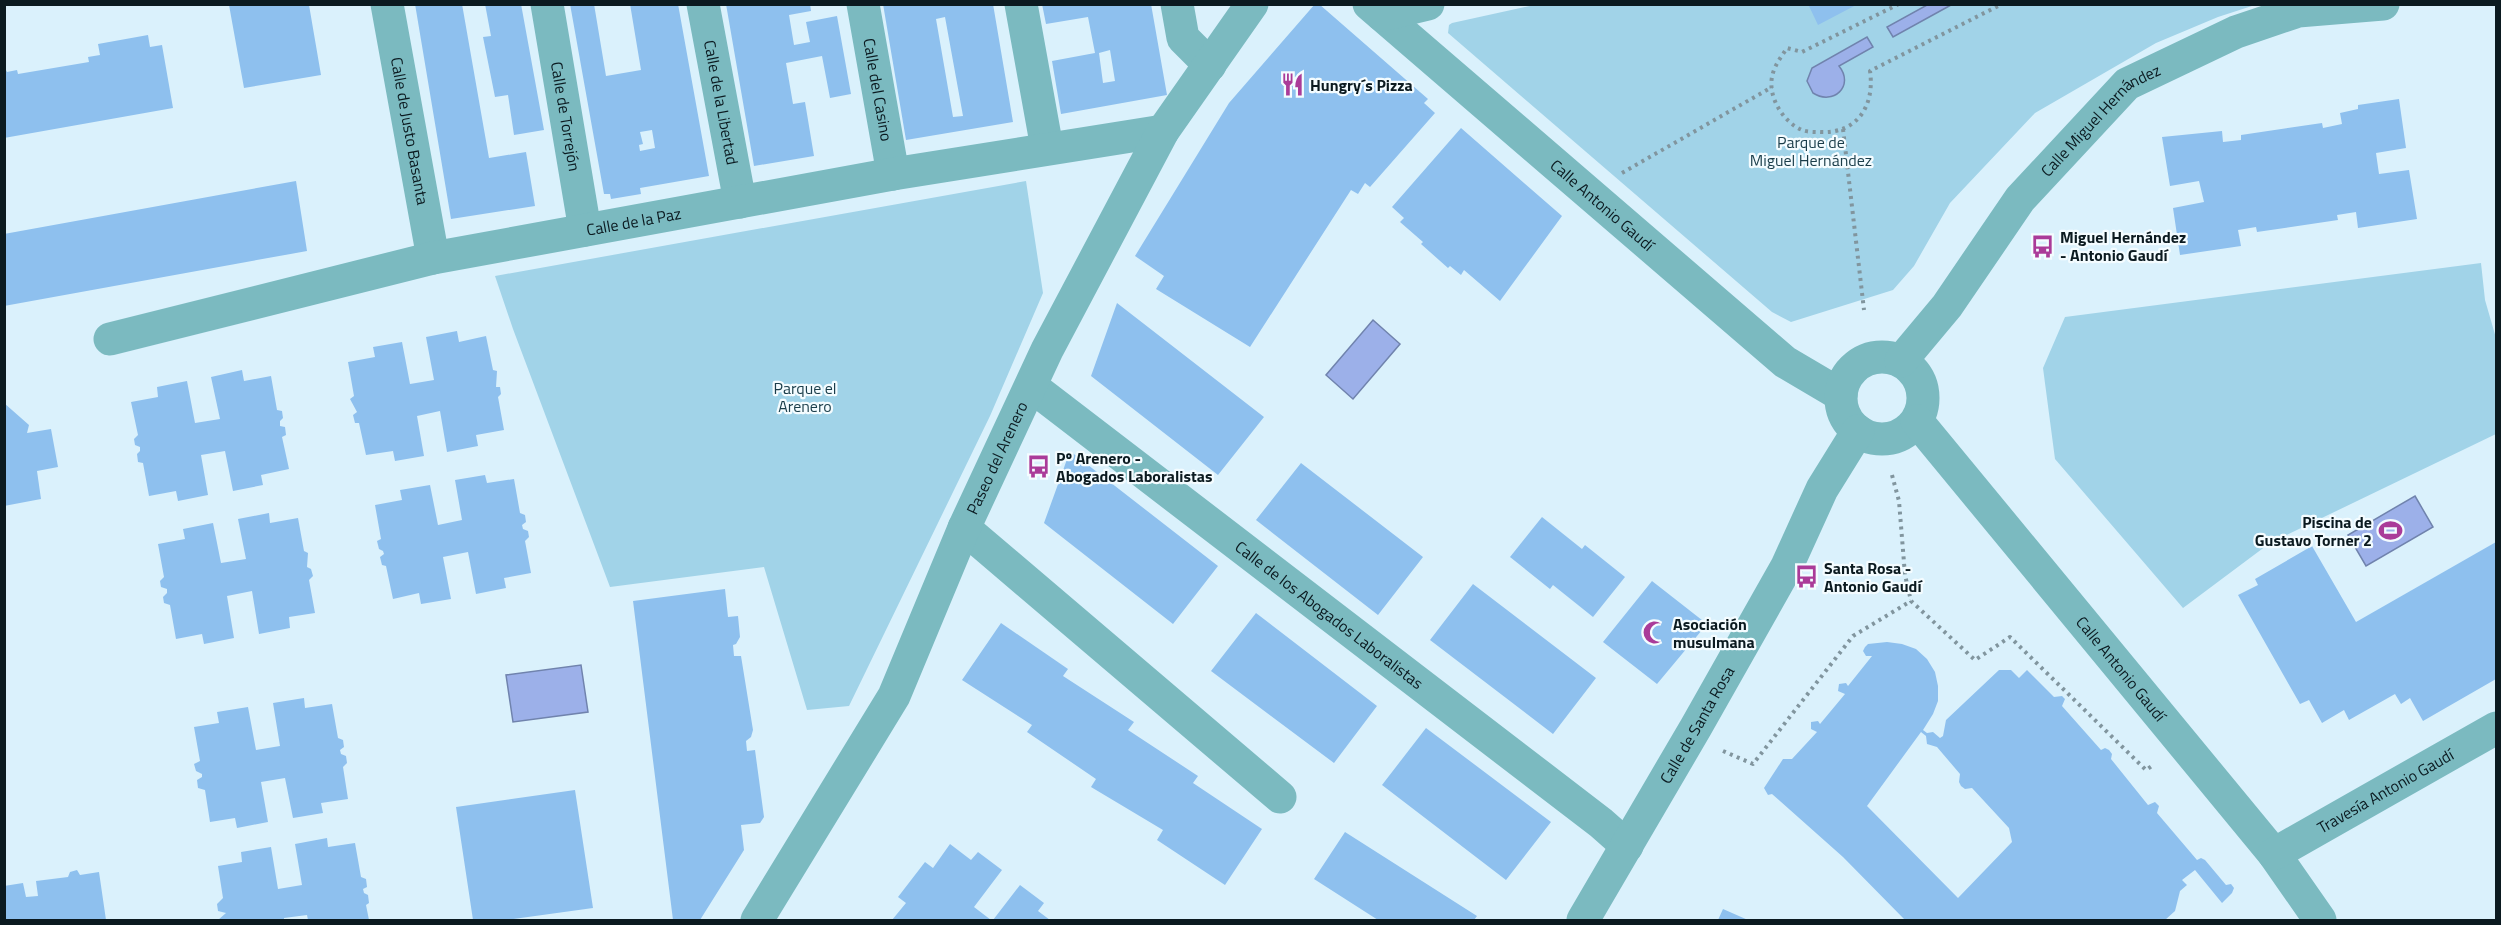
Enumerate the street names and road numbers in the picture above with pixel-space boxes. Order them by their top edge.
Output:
street label: Calle del Casino [857,36,899,143]
street label: Calle de la Libertad [698,38,745,167]
street label: Calle de Justo Basanta [385,55,435,207]
street label: Calle Miguel Hernández [2035,58,2164,182]
street label: Calle de Torrejón [545,60,587,173]
street label: Calle Antonio Gaudí [1545,153,1661,258]
street label: Calle de la Paz [584,201,683,242]
street label: Paseo del Arenero [960,397,1033,518]
street label: Calle de los Abogados Laboralistas [1230,535,1429,695]
street label: Calle Antonio Gaudí [2070,611,2173,728]
street label: Calle de Santa Rosa [1653,662,1740,788]
street label: Travesía Antonio Gaudí [2313,742,2459,839]

